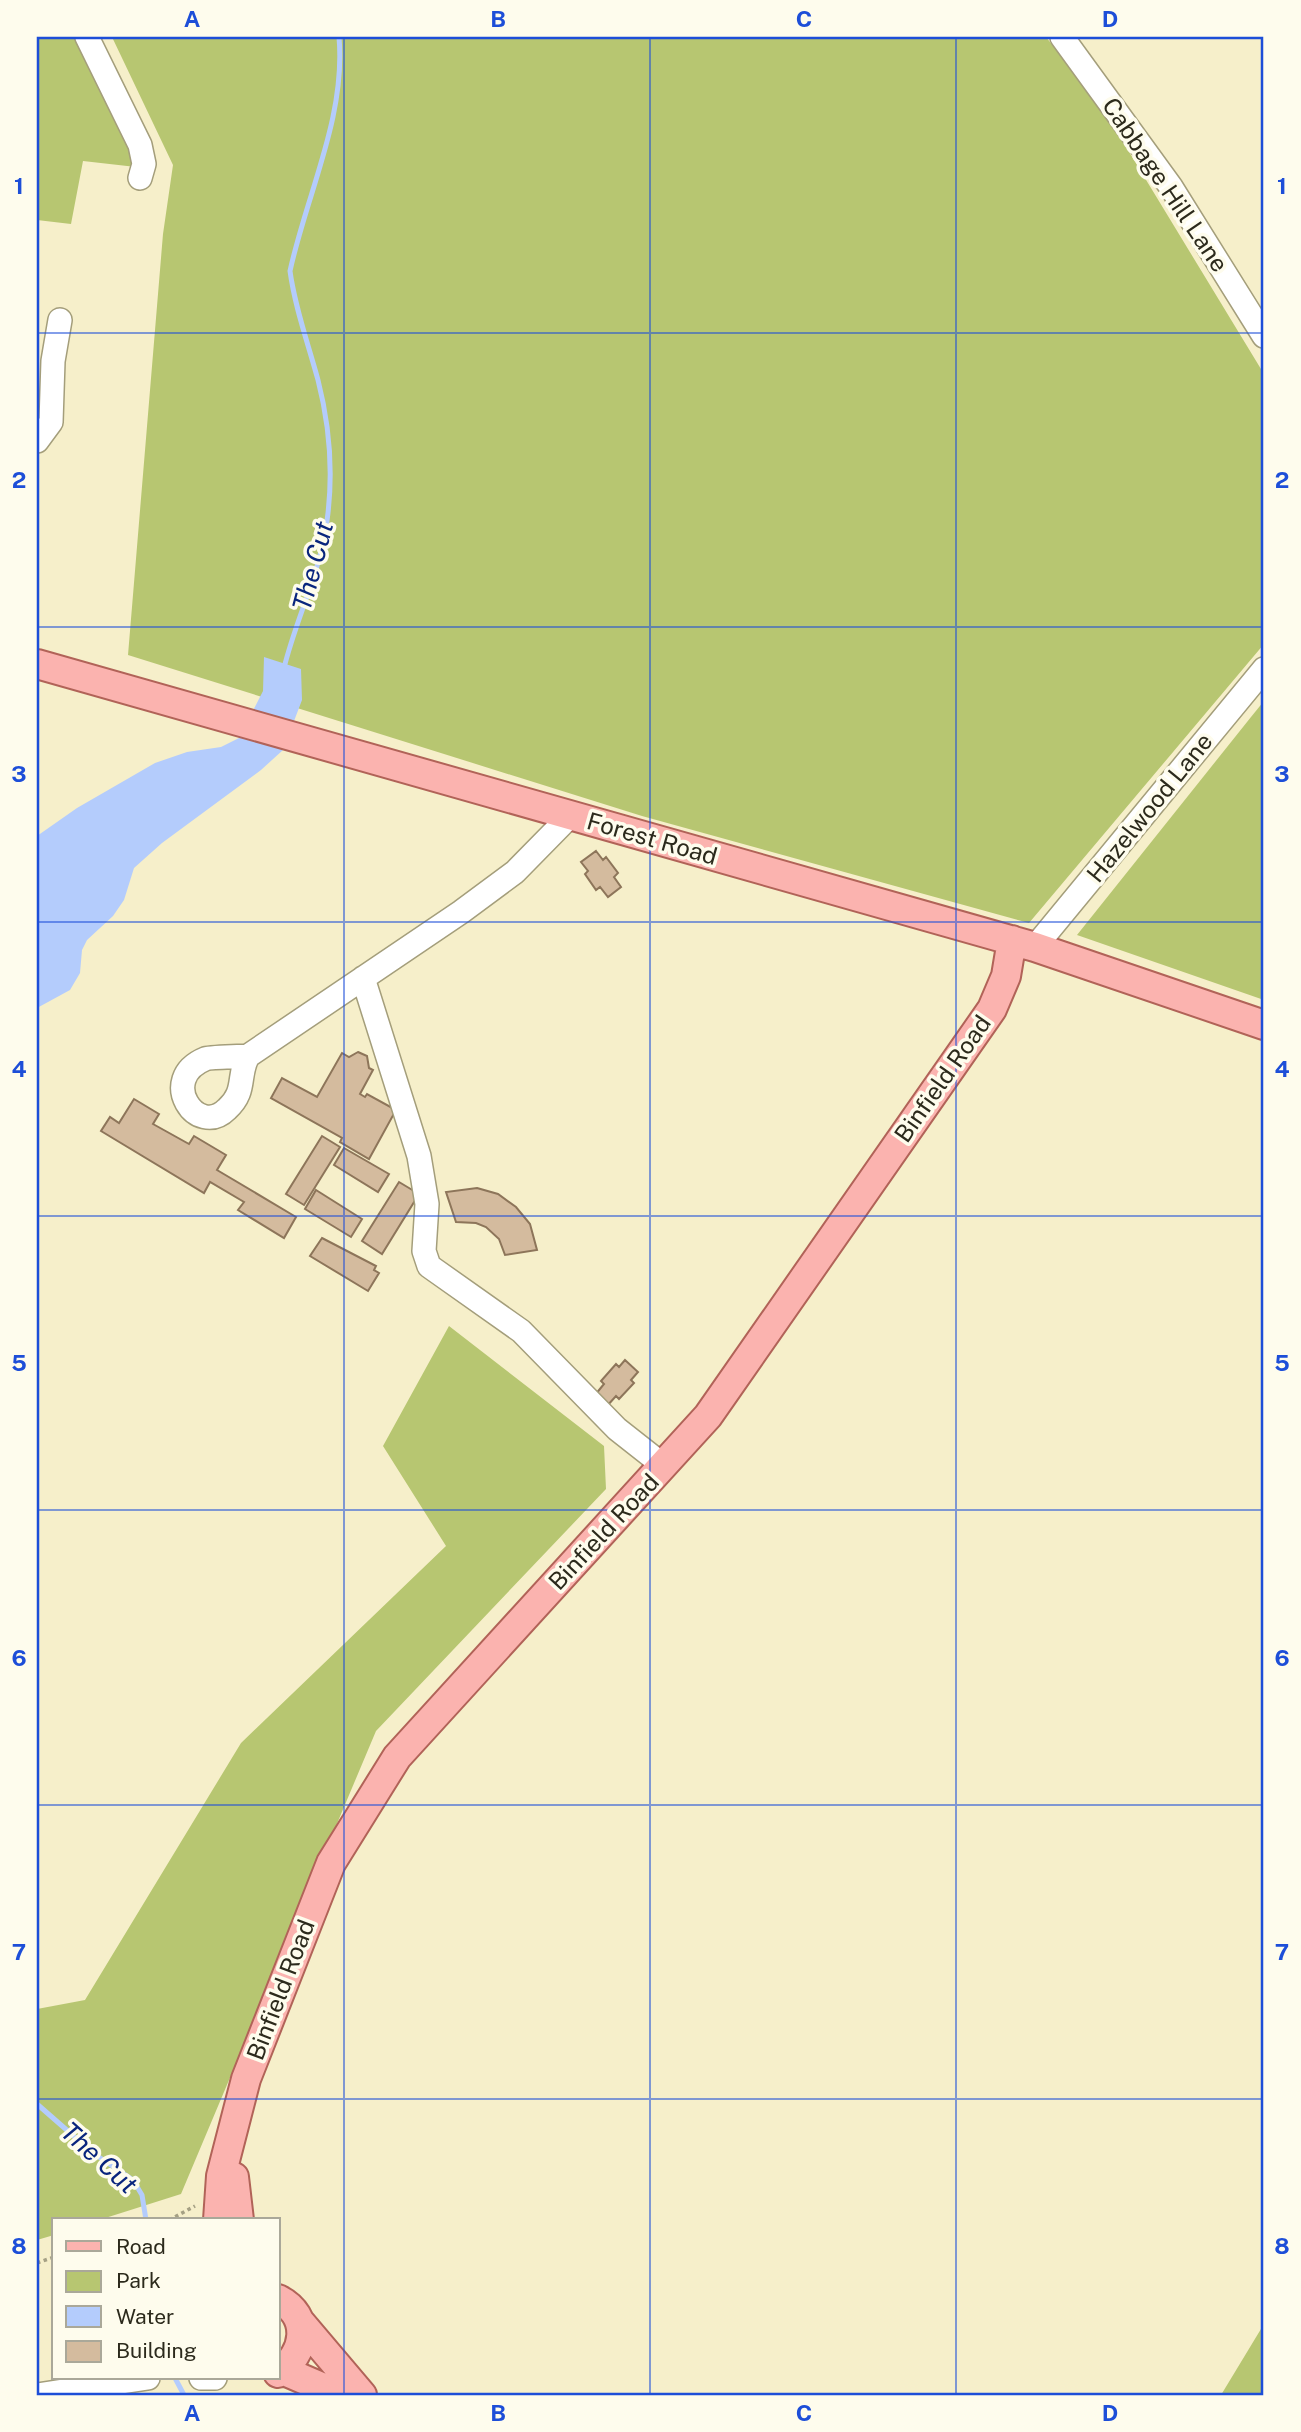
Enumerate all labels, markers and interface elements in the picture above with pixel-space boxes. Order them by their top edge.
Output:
text: A [184,5,201,32]
text: B [490,5,506,32]
text: C [796,5,812,32]
text: D [1102,5,1118,32]
street label: Cabbage Hill Lane [1097,92,1234,277]
text: 1 [14,172,24,199]
text: 1 [1277,172,1287,199]
text: 2 [12,466,26,493]
text: 2 [1275,466,1289,493]
water label: The Cut [286,518,339,614]
street label: Hazelwood Lane [1081,727,1218,887]
text: 3 [11,760,27,787]
text: 3 [1274,760,1290,787]
street label: Forest Road [584,806,721,870]
street label: Binfield Road [888,1010,996,1147]
text: 4 [11,1055,27,1082]
text: 4 [1274,1055,1290,1082]
text: 5 [11,1349,27,1376]
text: 5 [1274,1349,1290,1376]
street label: Binfield Road [542,1468,664,1595]
text: 6 [11,1644,27,1671]
text: 6 [1274,1644,1290,1671]
street label: Binfield Road [240,1915,320,2064]
text: 7 [12,1938,26,1965]
text: 7 [1275,1938,1289,1965]
water label: The Cut [55,2116,144,2200]
legend [52,2218,280,2380]
text: 8 [11,2232,27,2259]
text: 8 [1274,2232,1290,2259]
text: Road [116,2234,166,2259]
text: Park [116,2268,161,2293]
text: Water [116,2304,174,2329]
text: Building [116,2338,197,2363]
text: A [184,2399,201,2426]
text: B [490,2399,506,2426]
text: C [796,2399,812,2426]
text: D [1102,2399,1118,2426]

